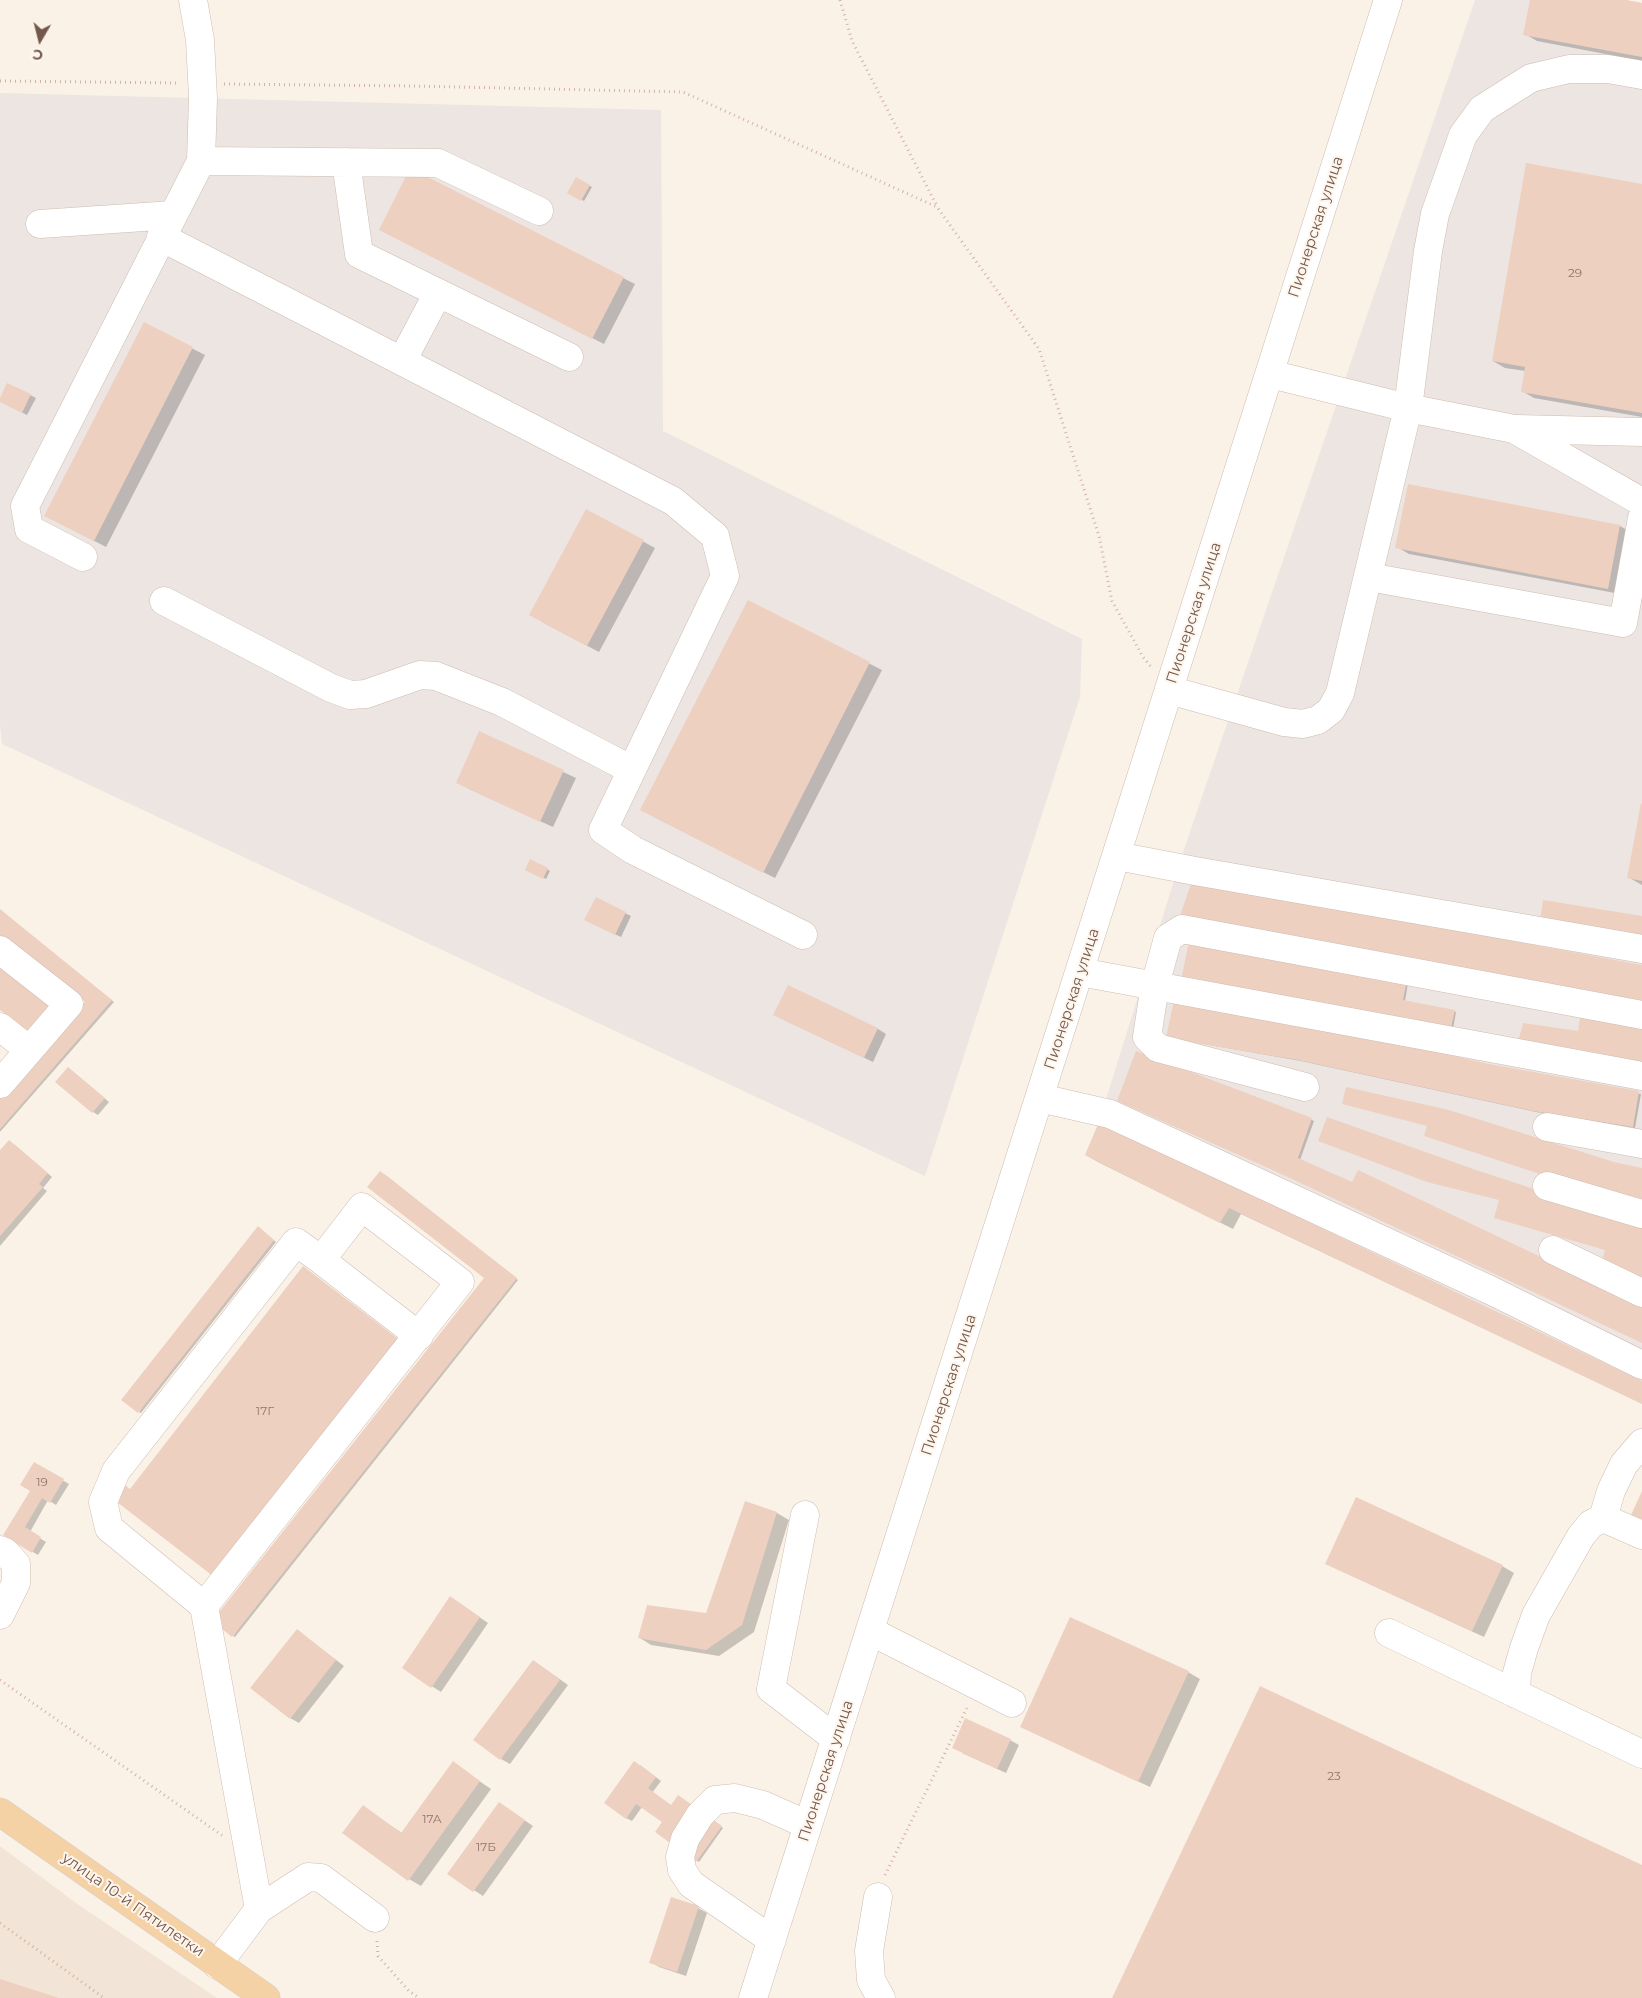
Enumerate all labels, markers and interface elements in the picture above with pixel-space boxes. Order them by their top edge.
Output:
north arrow [15,15,65,65]
text: С [32,45,44,64]
street label: Пионерская улица [1285,154,1347,300]
house number: 29 [1568,266,1582,280]
street label: Пионерская улица [1163,540,1225,686]
street label: Пионерская улица [1041,926,1103,1072]
street label: Пионерская улица [918,1312,980,1458]
house number: 17Г [256,1404,274,1418]
house number: 19 [36,1475,48,1489]
street label: Пионерская улица [795,1698,857,1844]
house number: 23 [1327,1769,1341,1783]
house number: 17А [422,1812,442,1826]
house number: 17Б [476,1840,496,1854]
street label: улица 10-й Пятилетки [58,1849,208,1961]

